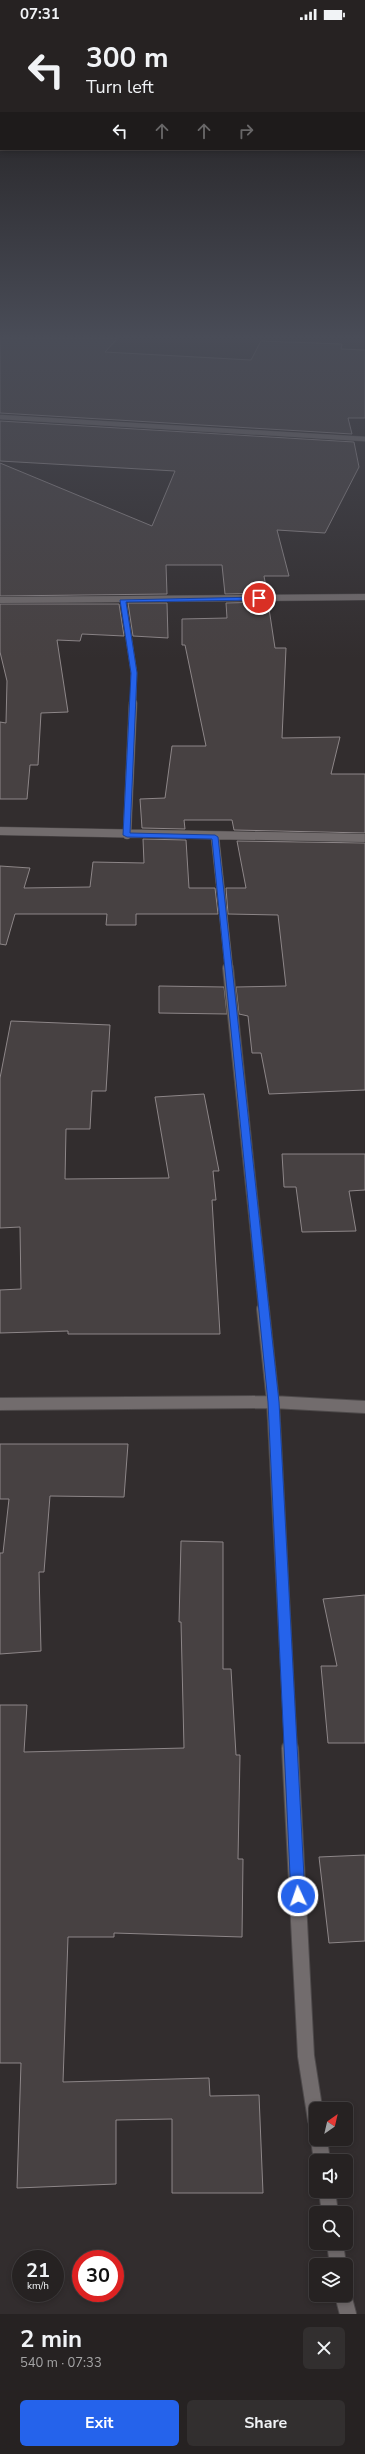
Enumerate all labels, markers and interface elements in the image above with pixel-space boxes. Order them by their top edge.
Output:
text: 07:31 [20,4,60,24]
text: 300 m [86,39,169,77]
icon: left [20,44,72,96]
text: Turn left [86,75,154,99]
icon: left [109,120,131,142]
icon: ahead [151,120,173,142]
icon: ahead [193,120,215,142]
icon: right [235,120,257,142]
pin [242,581,276,615]
icon: arrive [248,587,270,609]
position arrow [277,1875,319,1917]
north arrow [309,2102,353,2146]
map controls [309,2102,353,2302]
button: sound [309,2154,353,2198]
button: search [309,2206,353,2250]
speed limit sign: 30 [72,2250,124,2302]
text: 21 [26,2257,50,2284]
button: layers [309,2258,353,2302]
text: km/h [27,2279,49,2293]
text: 2 min [20,2323,82,2355]
button: close [303,2327,345,2369]
text: 540 m · 07:33 [20,2354,102,2372]
button: Exit [20,2400,179,2446]
button: Share [187,2400,345,2446]

